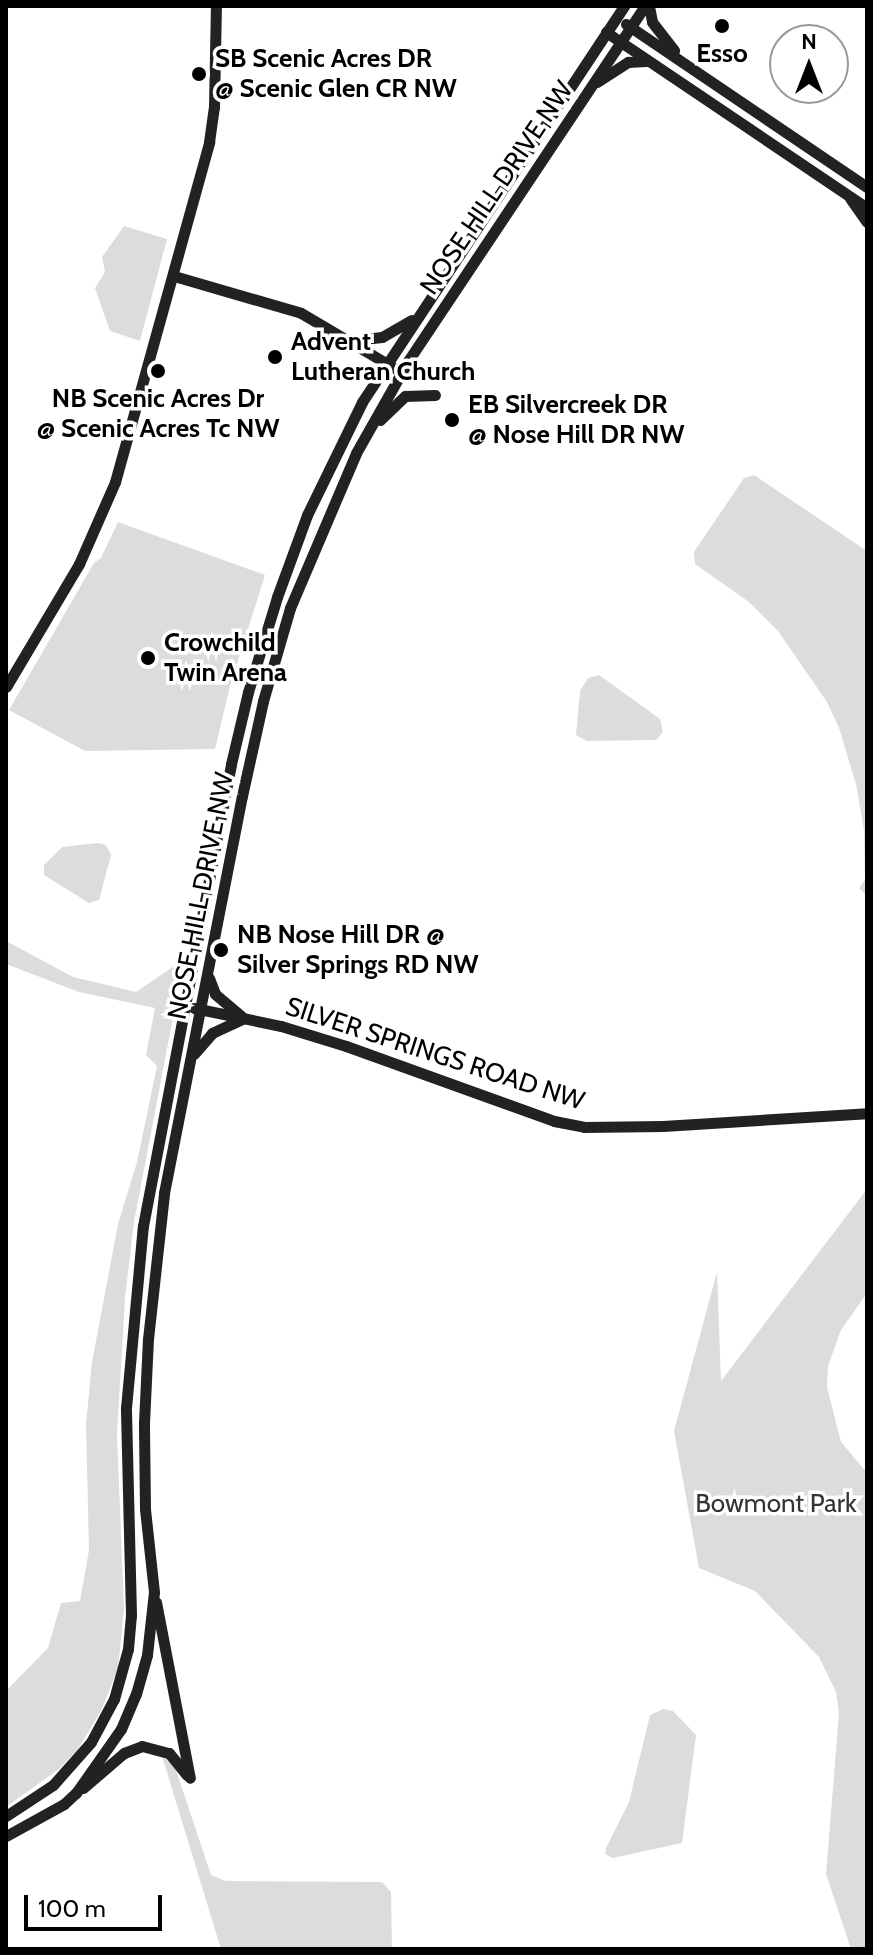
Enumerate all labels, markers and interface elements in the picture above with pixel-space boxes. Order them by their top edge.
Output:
marker: Esso [713,17,731,35]
north arrow [769,24,849,104]
text: N [801,28,817,55]
place label: Esso [696,38,748,70]
place label: SB Scenic Acres DR @ Scenic Glen CR NW [215,43,457,104]
marker: SB Scenic Acres DR @ Scenic Glen CR NW [190,65,208,83]
street label: NOSE HILL DRIVE NW [414,75,580,301]
place label: Advent Lutheran Church [291,326,475,388]
marker: Advent Lutheran Church [266,348,284,366]
marker: NB Scenic Acres Dr @ Scenic Acres Tc NW [149,362,167,380]
place label: NB Scenic Acres Dr @ Scenic Acres Tc NW [36,383,280,444]
place label: EB Silvercreek DR @ Nose Hill DR NW [468,389,684,450]
marker: EB Silvercreek DR @ Nose Hill DR NW [443,411,461,429]
place label: Crowchild Twin Arena [164,627,287,688]
marker: Crowchild Twin Arena [139,649,157,667]
street label: NOSE HILL DRIVE NW [162,770,240,1022]
place label: NB Nose Hill DR @ Silver Springs RD NW [237,919,478,980]
marker: NB Nose Hill DR @ Silver Springs RD NW [212,941,230,959]
street label: SILVER SPRINGS ROAD NW [282,991,588,1117]
park label: Bowmont Park [695,1488,857,1520]
scale bar [28,1879,166,1929]
text: 100 m [38,1894,106,1923]

